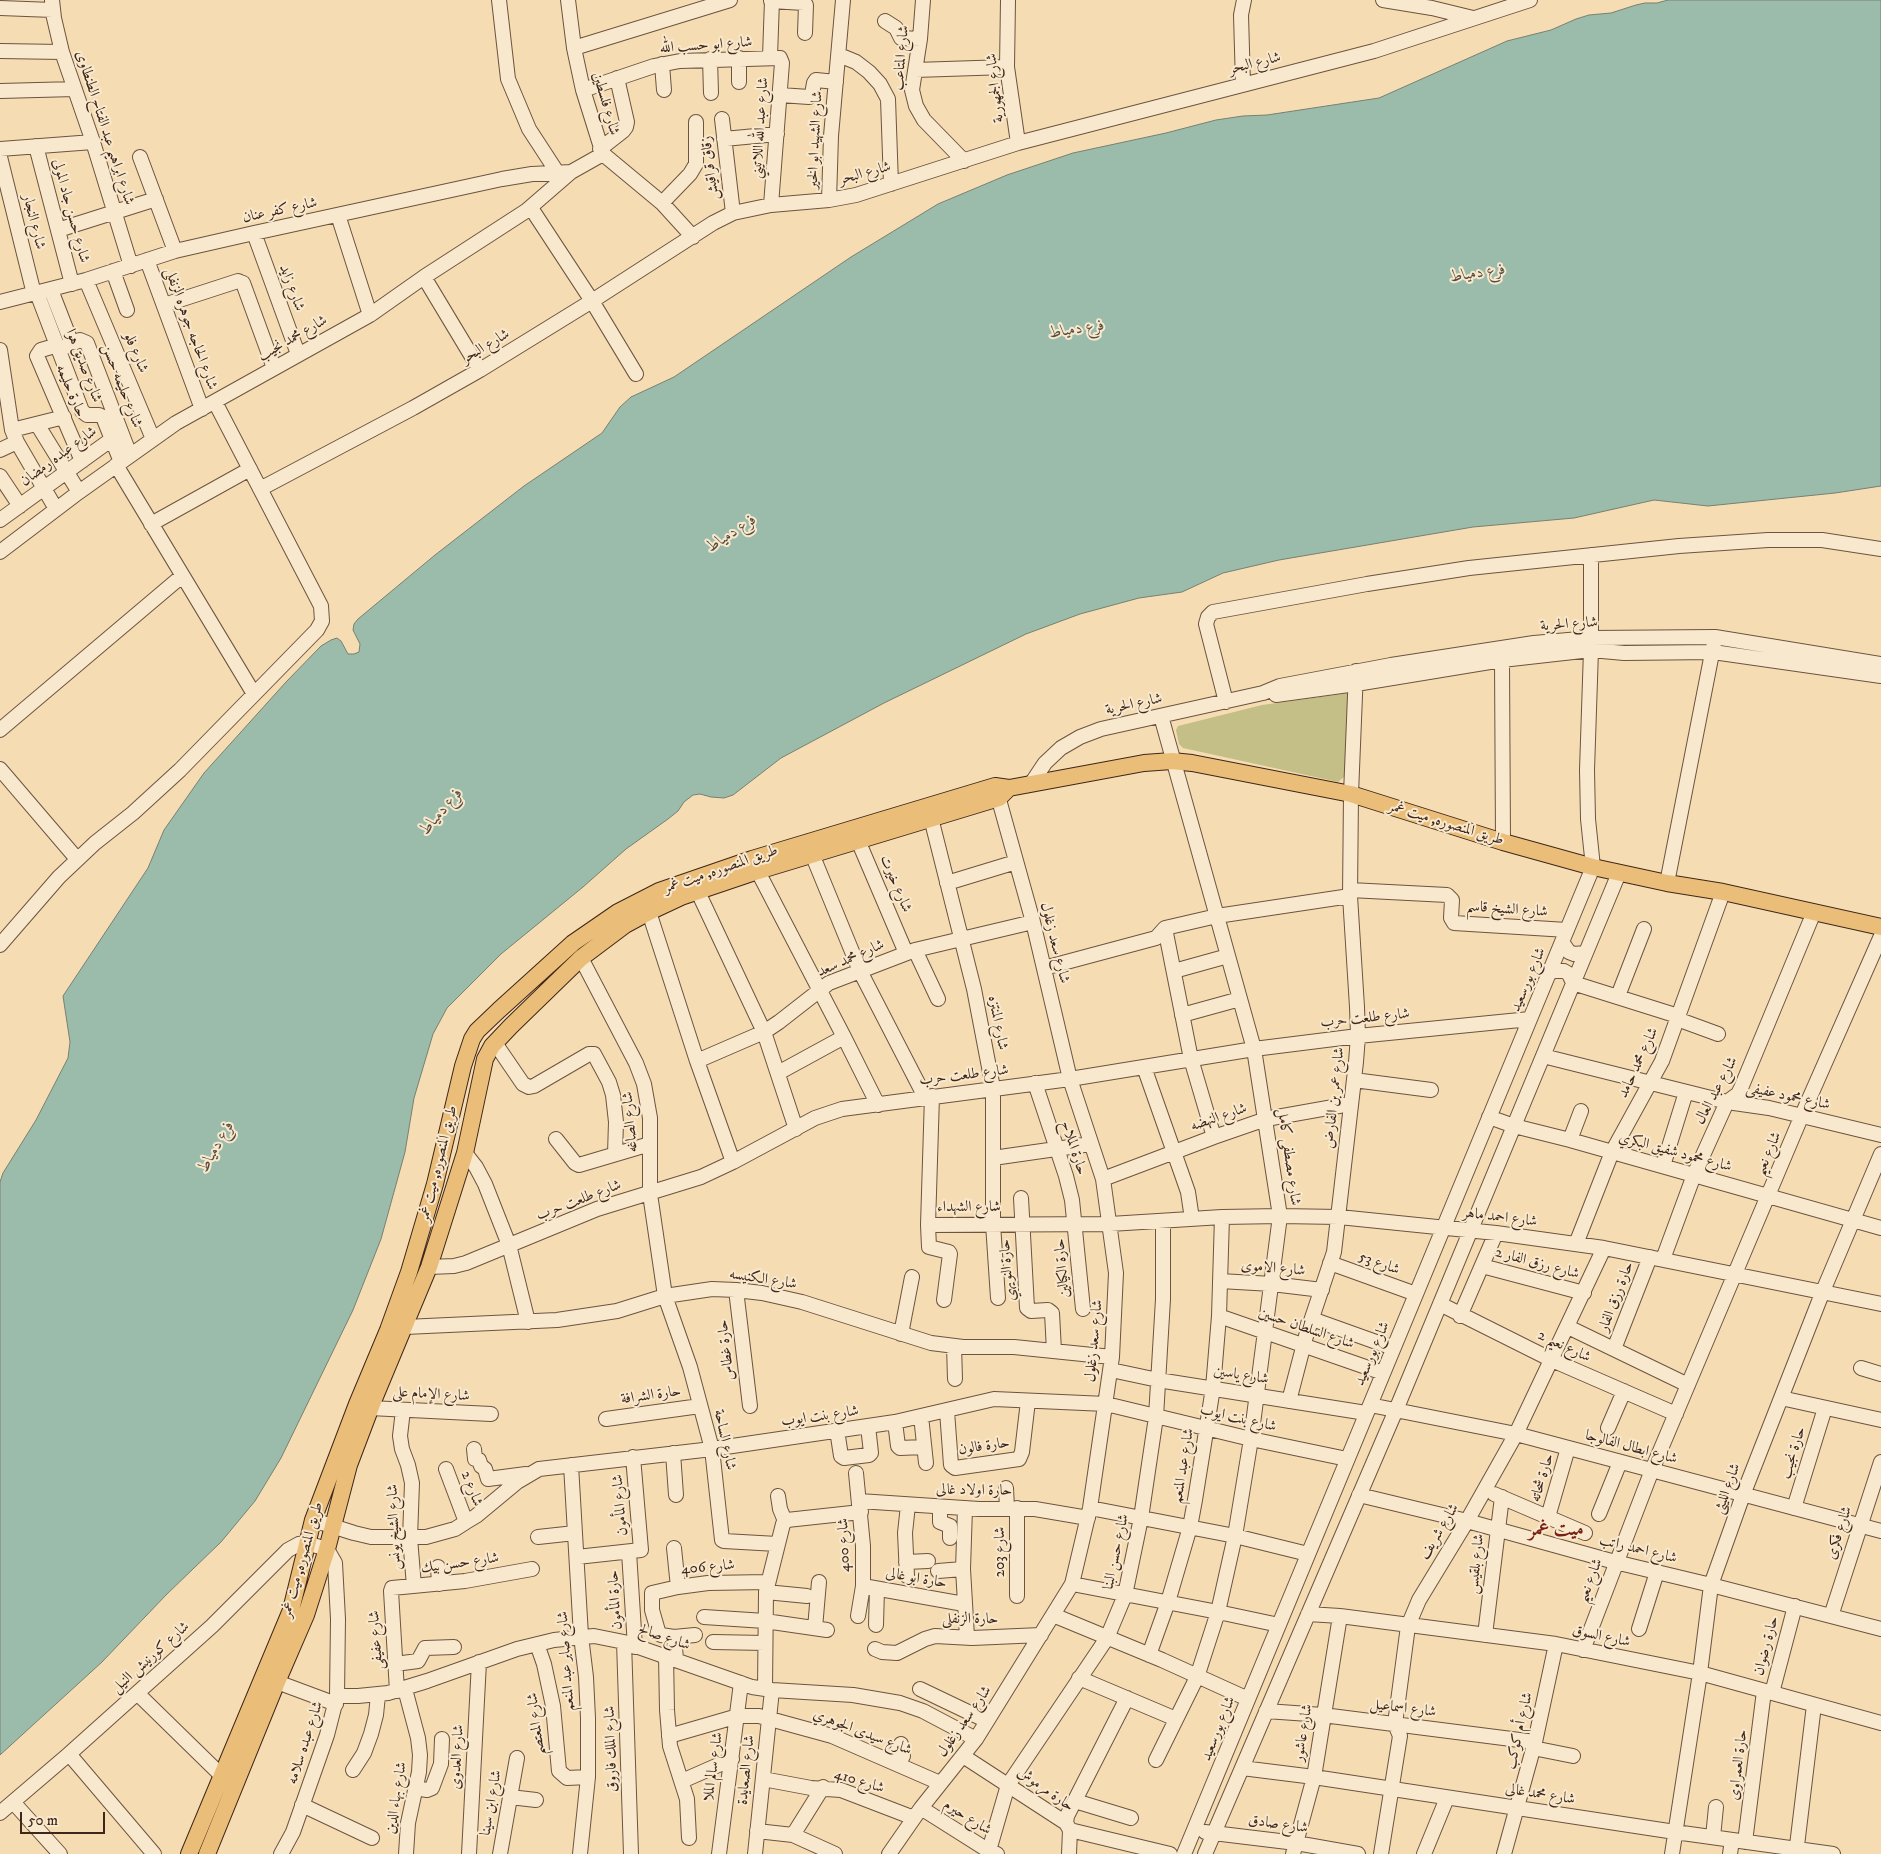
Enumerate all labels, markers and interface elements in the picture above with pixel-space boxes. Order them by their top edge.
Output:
street label: شارع المتاعب [890,25,914,91]
street label: شارع ابو حسب الله [659,34,753,58]
street label: شارع ابراهيم عبد الفتاح الطنطاوى [71,49,137,207]
street label: شارع البحر [1227,49,1283,79]
street label: شارع الجمهورية [983,52,1009,124]
street label: شارع فلسطين [587,70,623,138]
street label: شارع عبد الله اللاتيني [748,77,774,179]
street label: شارع الشهيد ابو الخير [804,90,828,190]
street label: زقاق قراقيش [698,135,724,201]
street label: شارع حسن جاد المولى [47,157,93,265]
street label: شارع البحر [837,158,893,190]
street label: شارع النجار [17,193,49,251]
street label: شارع كفر عنان [241,194,319,228]
water label: فرع دمياط [1449,261,1507,287]
street label: شارع زايد [274,262,308,314]
street label: شارع الحاجه جوهره الزنفلى [160,266,220,392]
street label: شارع محمد نجيب [255,312,331,366]
water label: فرع دمياط [1048,317,1106,343]
street label: شارع البحر [459,326,513,368]
street label: شارع صديق هوا [61,327,105,405]
street label: شارع فلو [118,330,152,376]
street label: شارع حليمه حسن [97,342,145,430]
street label: حارة حليمه [51,362,89,420]
street label: شارع عبده رمضان [17,423,101,491]
water label: فرع دمياط [703,511,761,557]
street label: شارع الحرية [1540,614,1598,636]
street label: شارع الحرية [1104,690,1164,720]
water label: فرع دمياط [416,785,468,839]
street label: طريق المنصوره, ميت غمر [1386,798,1506,850]
street label: طريق المنصوره, ميت غمر [662,842,780,898]
street label: شارع خيرت [875,853,915,915]
street label: شارع الشيخ قاسم [1466,898,1548,922]
street label: شارع سعد زغلول [1035,901,1073,985]
street label: شارع محمد سعد [815,936,887,982]
street label: شارع بورسعيد [1507,945,1551,1015]
street label: شارع المنتزه [983,994,1011,1052]
street label: شارع طلعت حرب [1319,1005,1411,1033]
street label: شارع محمد حامد [1615,1025,1663,1101]
street label: شارع عمر بن الفارض [1321,1046,1349,1150]
street label: شارع عبد العال [1692,1054,1742,1128]
street label: شارع طلعت حرب [918,1062,1010,1090]
street label: شارع محمود عفيفى [1744,1079,1832,1115]
street label: شارع الصاغه [619,1091,643,1153]
street label: شارع النهضه [1188,1100,1250,1136]
street label: طريق المنصوره, ميت غمر [416,1104,462,1224]
street label: شارع مصطفى كامل [1272,1107,1304,1207]
water label: فرع دمياط [195,1118,239,1176]
street label: حارة الملاح [1056,1119,1090,1177]
street label: شارع محمود شفيق البكري [1616,1129,1734,1177]
street label: شارع نعيم [1752,1129,1786,1179]
street label: شارع طلعت حرب [534,1177,624,1225]
street label: شارع الشهداء [937,1199,1001,1217]
street label: شارع احمد ماهر [1462,1205,1538,1231]
street label: حارة الكيالين [1051,1238,1075,1298]
street label: حارة النويهي [997,1239,1019,1301]
street label: شارع رزق الفار 2 [1493,1244,1581,1284]
street label: شارع 53 [1356,1248,1402,1280]
street label: شارع الاموى [1240,1257,1306,1281]
street label: حارة رزق الفار [1595,1259,1639,1335]
street label: شارع الكنيسه [728,1266,798,1294]
street label: شارع سعد زغلول [1082,1299,1108,1383]
street label: شارع السلطان حسين [1256,1304,1356,1354]
street label: حارة غطاس [714,1319,740,1381]
street label: شارع بورسعيد [1351,1319,1395,1389]
street label: شارع نعيم 2 [1535,1327,1593,1367]
street label: شارع ياسين [1212,1363,1270,1389]
street label: حارة الشرافة [620,1383,682,1409]
street label: شارع الإمام على [392,1384,470,1406]
street label: شارع بنت ايوب [1198,1401,1278,1437]
street label: شارع بنت ايوب [780,1403,860,1431]
street label: شارع الساحة [709,1408,739,1472]
street label: حارة نجيب [1778,1425,1810,1481]
street label: شارع عبد المنعم [1169,1427,1199,1505]
street label: شارع ابطال الفالوجا [1583,1427,1679,1469]
street label: حارة فالون [957,1435,1011,1459]
street label: حارة شحاته [1527,1452,1559,1504]
street label: شارع الليثى [1711,1461,1745,1517]
street label: شارع 2 [456,1469,486,1509]
street label: شارع المأمون [609,1473,633,1537]
street label: حارة اولاد غالى [936,1481,1012,1501]
street label: شارع الشيخ يونس [385,1484,405,1570]
street label: طريق المنصوره, ميت غمر [278,1500,328,1620]
street label: شارع شريف [1416,1501,1464,1563]
street label: شارع فكرى [1823,1504,1857,1562]
street label: شارع حسن البنا [1100,1513,1134,1591]
street label: شارع 400 [835,1518,855,1572]
district label: ميت غمر [1528,1519,1584,1543]
street label: شارع 203 [992,1527,1010,1577]
street label: شارع احمد راتب [1597,1532,1679,1568]
street label: شارع بلقيس [1465,1533,1489,1595]
street label: شارع حسن بيك [420,1550,500,1578]
street label: شارع نعيم [1574,1556,1608,1606]
street label: شارع 406 [680,1557,736,1579]
street label: حارة ابو غالى [884,1565,948,1593]
street label: حارة المأمون [605,1570,627,1630]
street label: شارع عفيفى [366,1610,388,1670]
street label: شارع صابر عبد المنعم [555,1610,579,1712]
street label: حارة الزنفلى [942,1611,998,1629]
street label: حارة رضوان [1750,1614,1784,1678]
street label: شارع كورنيش النيل [108,1618,194,1698]
street label: شارع صالح [636,1621,692,1655]
street label: شارع السوق [1570,1622,1632,1652]
street label: شارع سعد زغلول [934,1683,996,1761]
street label: شارع أم كوكب [1502,1691,1538,1771]
street label: شارع المعتصم [524,1692,550,1756]
street label: شارع بورسعيد [1198,1694,1240,1764]
street label: شارع اسماعيل [1369,1696,1437,1722]
street label: شارع عبده سلامه [284,1699,328,1787]
street label: شارع عاشور [1291,1703,1317,1763]
street label: شارع الملك فاروق [601,1706,623,1792]
street label: شارع سيدى الجوهري [810,1706,914,1760]
street label: شارع العدوى [447,1724,469,1790]
street label: حارة العمراوى [1726,1728,1752,1802]
street label: شارع سالم الملا [700,1731,728,1803]
street label: شارع الصعايدة [734,1734,760,1806]
street label: شارع بهاء الدين [382,1761,412,1835]
street label: حارة مرموش [1013,1764,1077,1816]
street label: شارع 410 [832,1766,886,1798]
street label: شارع ابن سينا [477,1769,507,1837]
street label: شارع محمد غالى [1504,1781,1576,1809]
street label: شارع حيرم [940,1796,994,1840]
scale bar [22,1802,108,1834]
text: 50 m [28,1811,58,1830]
street label: شارع صادق [1247,1812,1309,1838]

